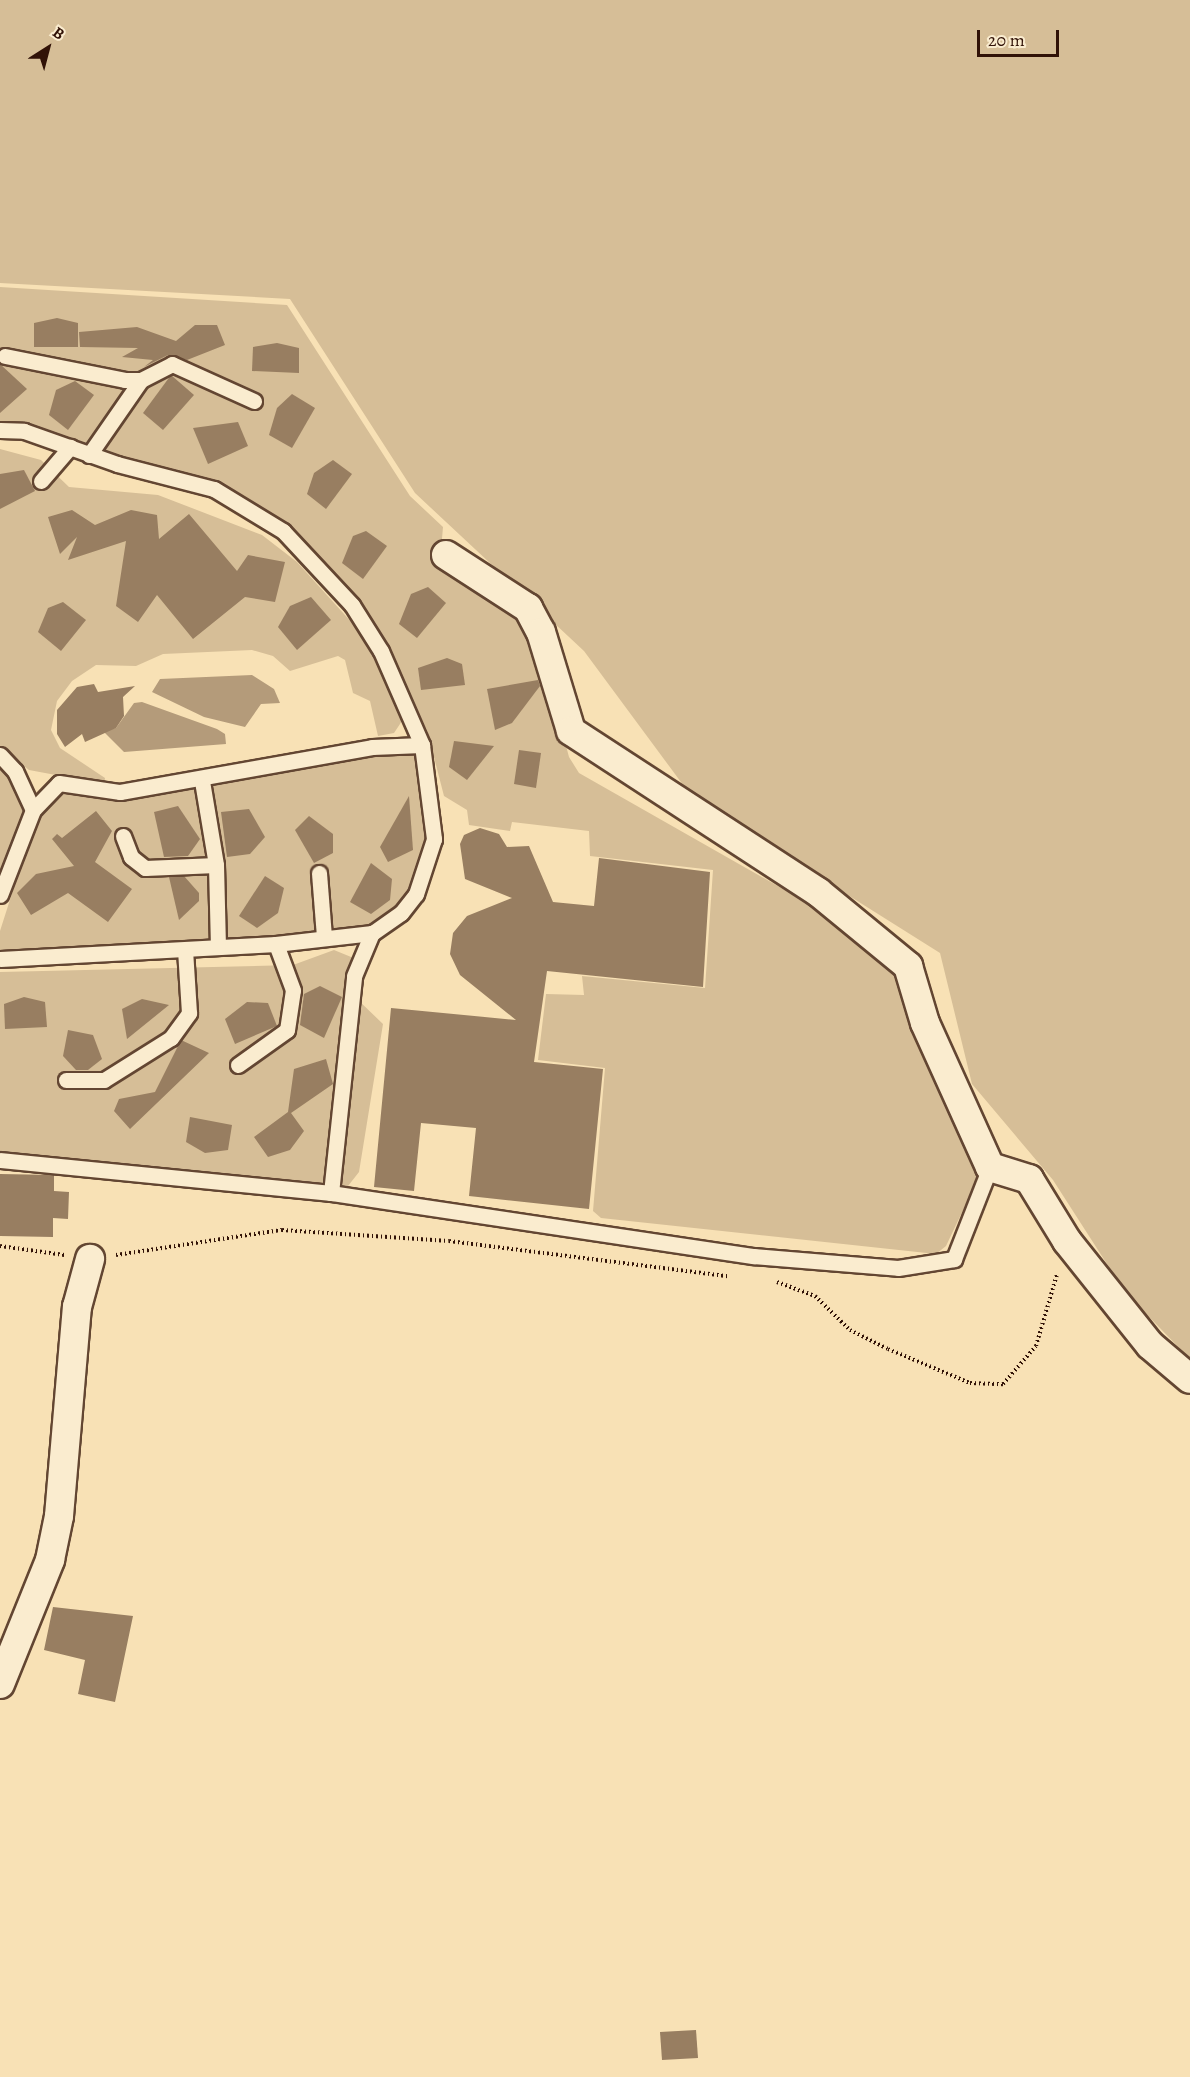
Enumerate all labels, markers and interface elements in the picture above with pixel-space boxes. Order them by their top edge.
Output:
north arrow [18,18,78,78]
scale bar [980,18,1062,56]
text: B [48,22,69,45]
text: 20 m [988,28,1025,52]

